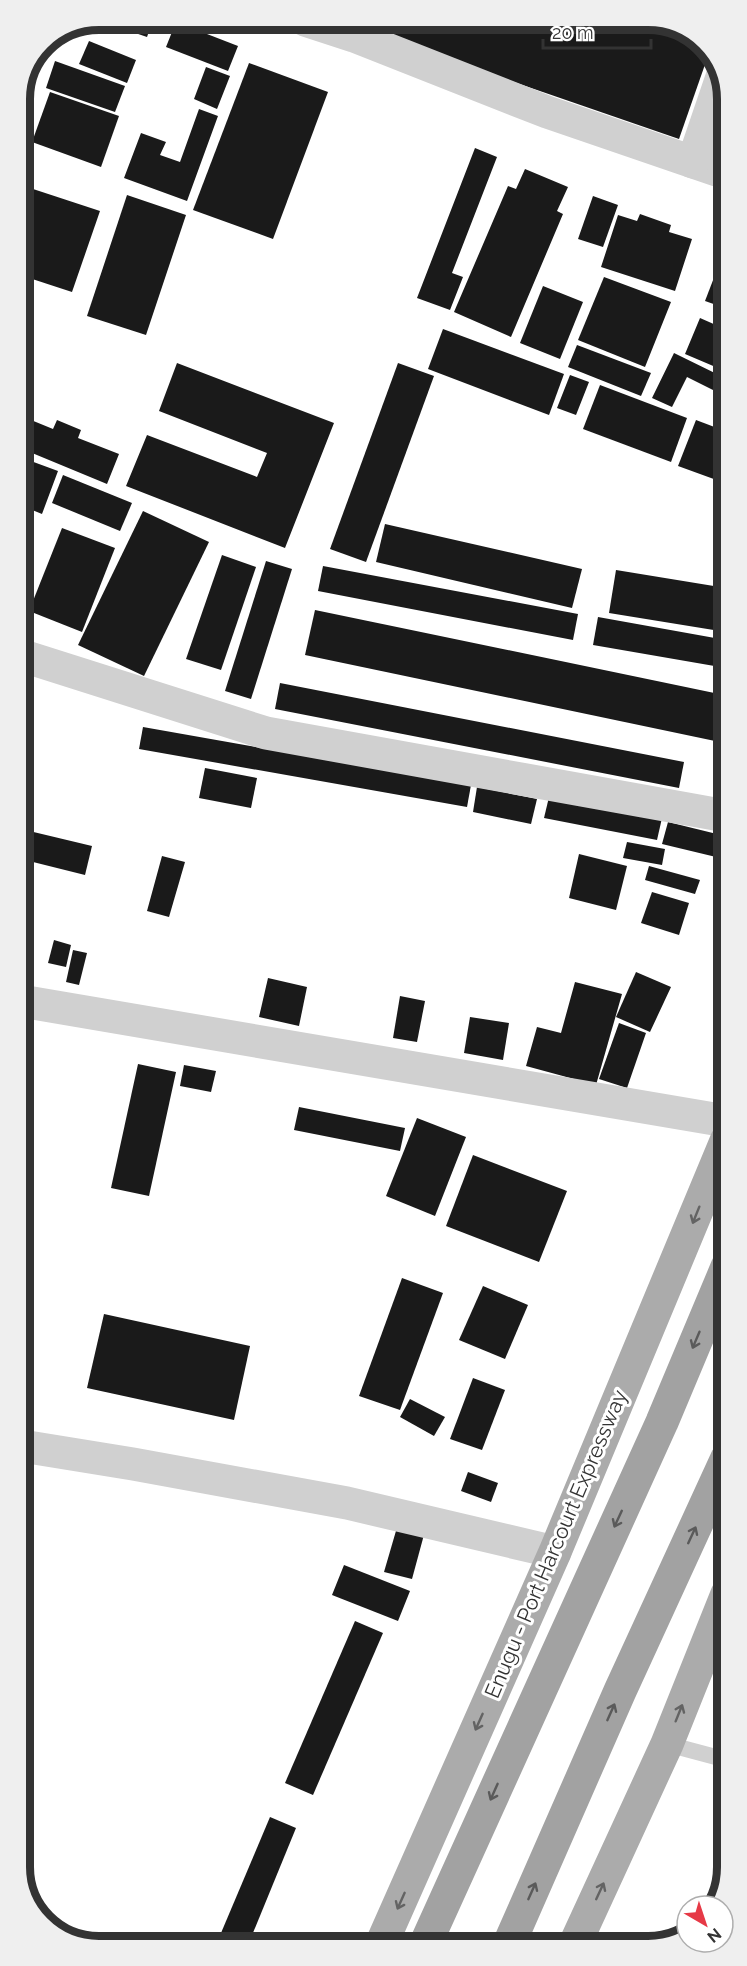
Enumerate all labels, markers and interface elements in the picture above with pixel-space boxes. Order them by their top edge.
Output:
scale bar [543,12,651,50]
text: 20 m [552,22,594,43]
one-way arrow [690,1205,701,1224]
one-way arrow [690,1331,701,1349]
street label: Enugu - Port Harcourt Expressway [479,1386,632,1702]
one-way arrow [611,1509,623,1527]
one-way arrow [686,1526,698,1544]
one-way arrow [606,1704,617,1722]
one-way arrow [675,1704,686,1723]
one-way arrow [473,1713,485,1731]
one-way arrow [487,1783,498,1801]
one-way arrow [527,1882,539,1900]
one-way arrow [595,1882,606,1900]
one-way arrow [394,1891,406,1909]
north arrow [675,1894,735,1954]
text: N [703,1924,725,1946]

